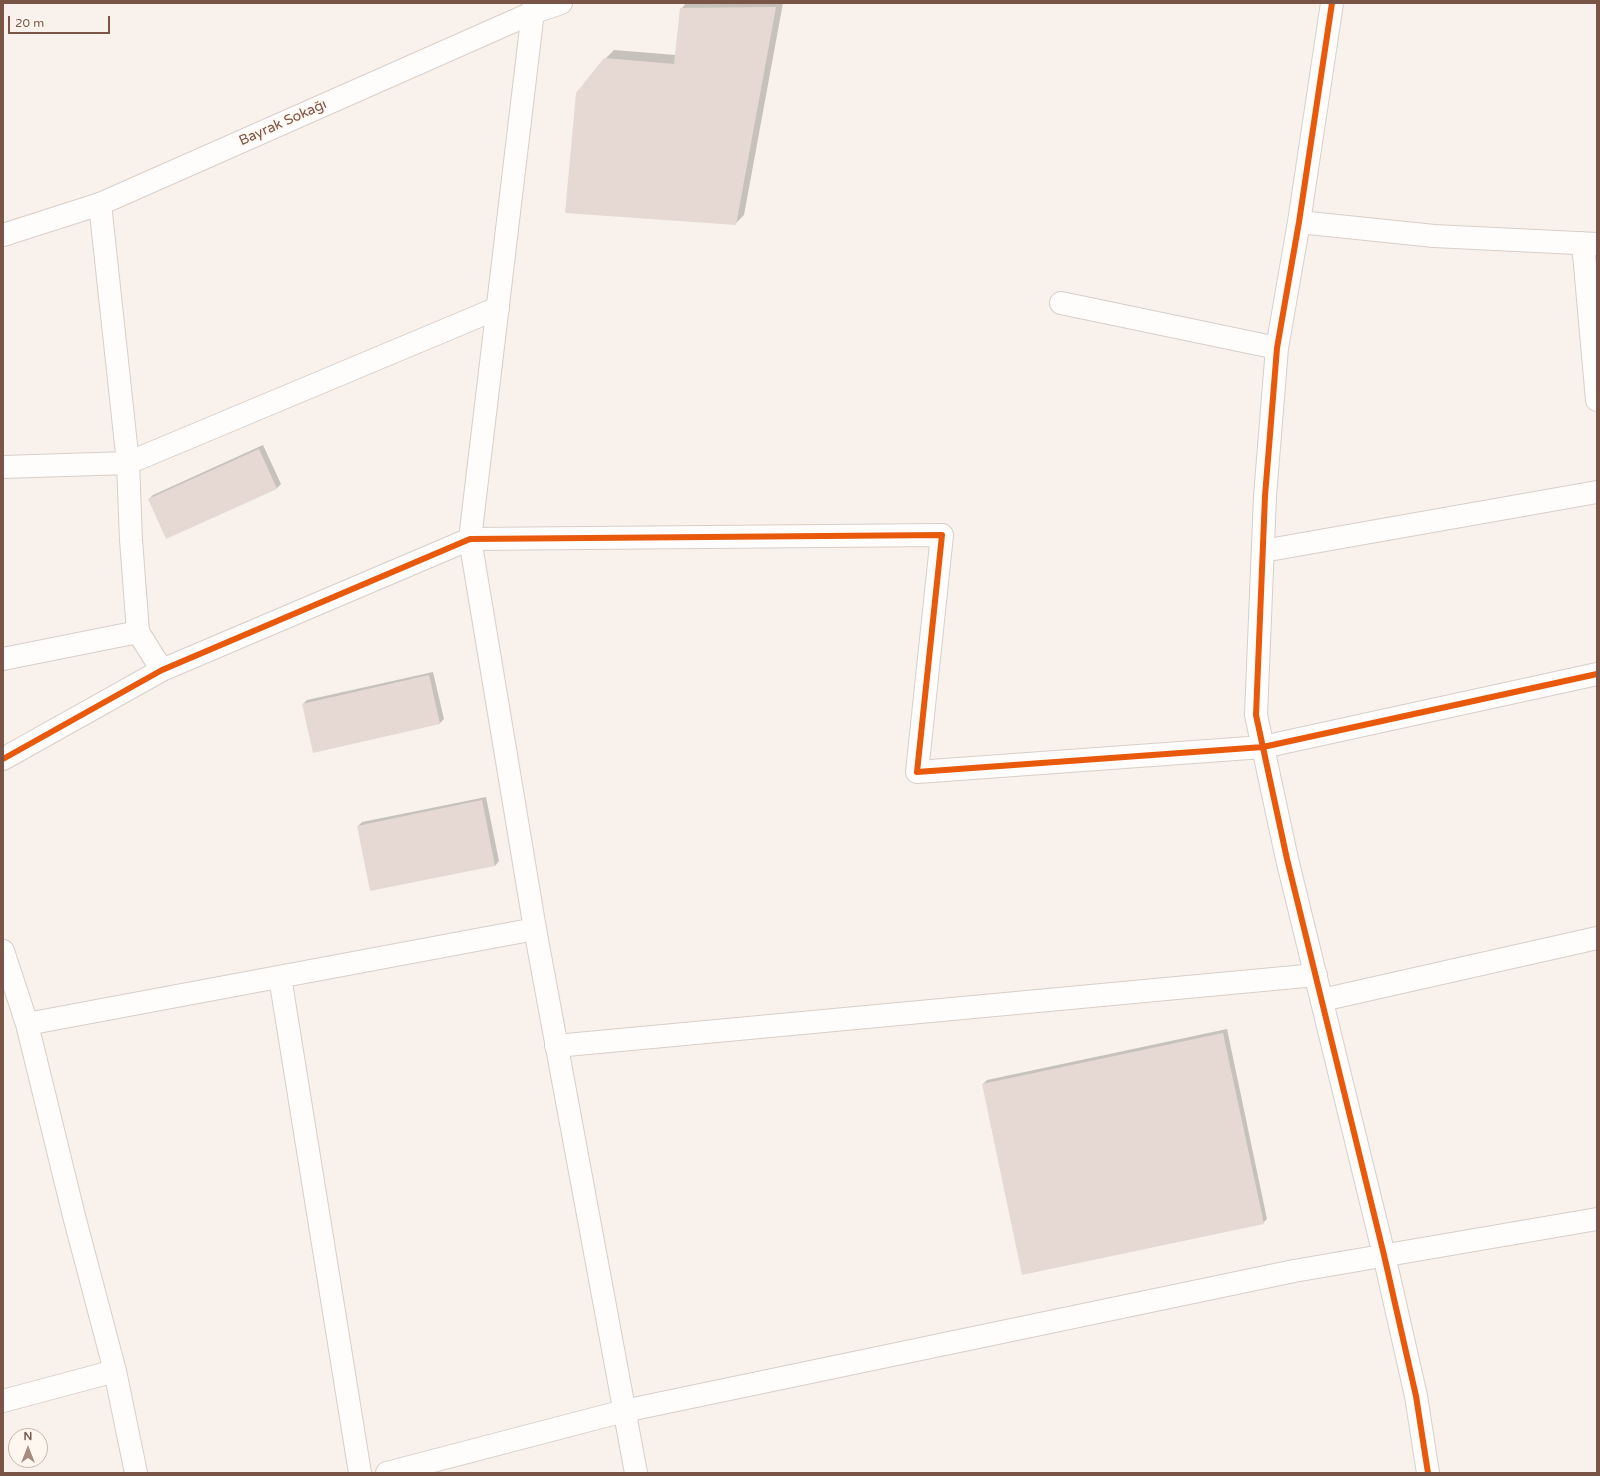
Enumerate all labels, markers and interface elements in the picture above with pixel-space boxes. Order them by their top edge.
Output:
scale bar [10,8,112,34]
text: 20 m [15,16,44,30]
street label: Bayrak Sokağı [237,96,329,150]
north arrow [8,1428,48,1468]
text: N [24,1430,32,1443]

